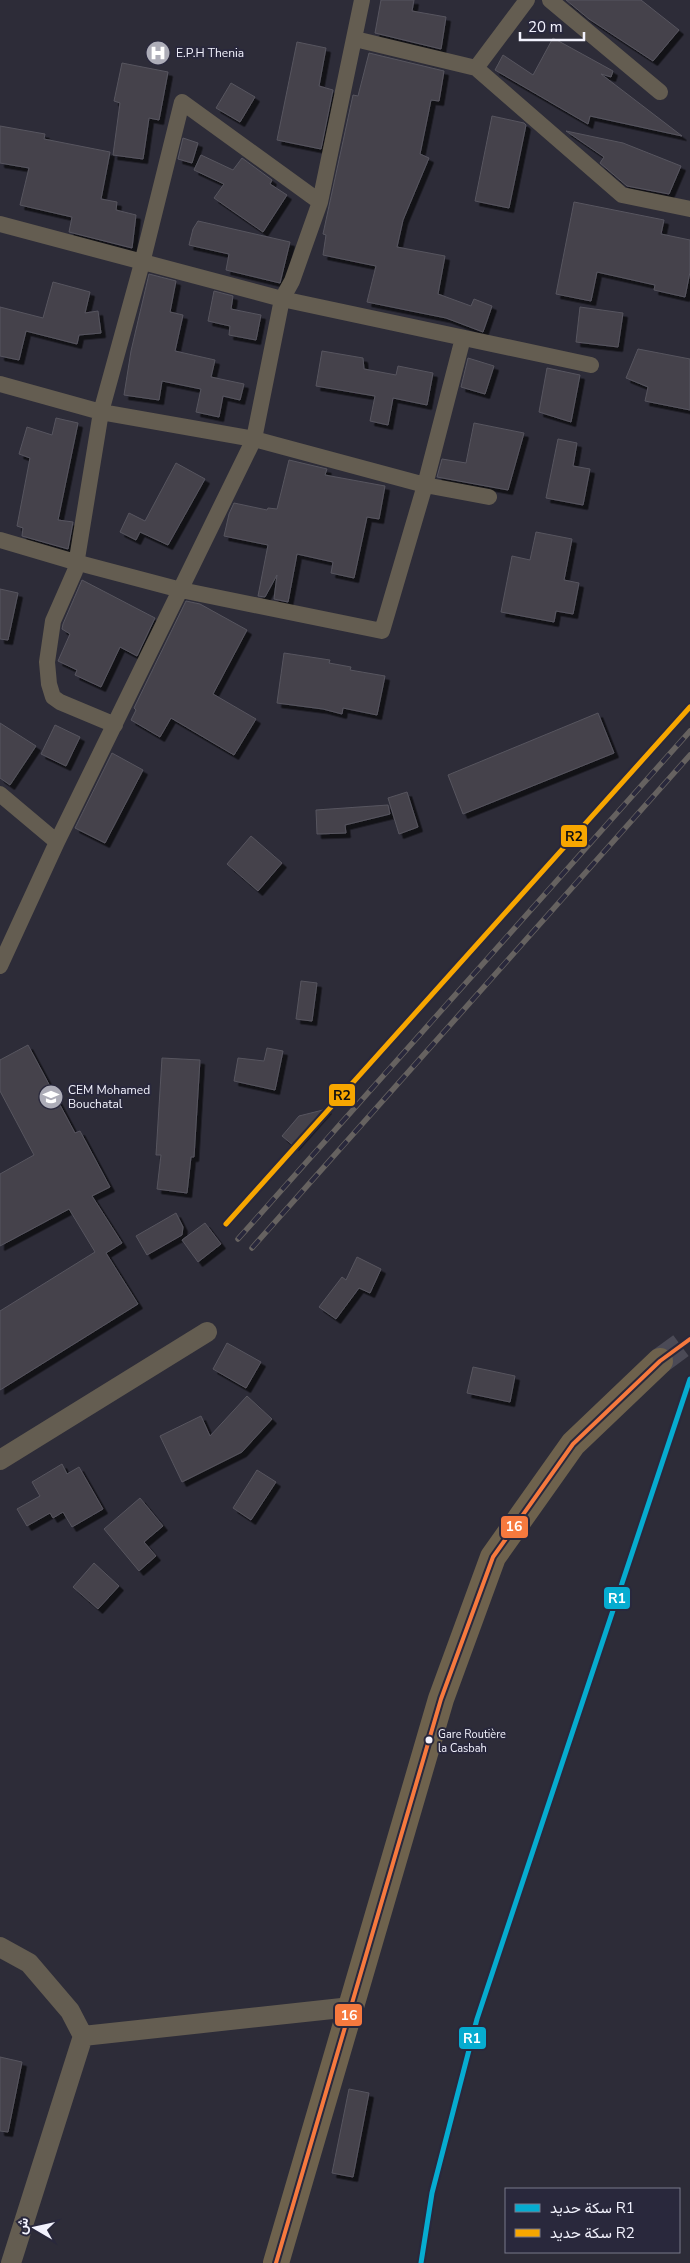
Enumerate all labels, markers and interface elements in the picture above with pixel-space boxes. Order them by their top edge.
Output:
scale bar [520,10,584,42]
text: 20 m [528,17,563,37]
hospital icon: E.P.H Thenia [145,40,171,66]
place label: E.P.H Thenia [176,45,244,61]
line badge: R2 [560,824,588,848]
text: R2 [565,827,583,846]
place label: CEM Mohamed Bouchatal [68,1082,150,1112]
line badge: R2 [328,1083,356,1107]
school or university icon: CEM Mohamed Bouchatal [38,1084,64,1110]
text: R2 [333,1086,351,1105]
line badge: 16 [500,1515,529,1539]
text: 16 [506,1517,522,1536]
line badge: R1 [603,1586,631,1610]
text: R1 [608,1589,626,1608]
place label: Gare Routière la Casbah [438,1727,506,1756]
marker: Gare Routière la Casbah [424,1735,434,1745]
line badge: 16 [334,2003,363,2027]
text: 16 [341,2006,357,2025]
line badge: R1 [458,2026,487,2050]
text: R1 [463,2029,481,2048]
legend [505,2188,680,2253]
text: سكة حديد R1 [550,2198,635,2218]
north arrow [10,2203,60,2253]
text: ش [12,2216,33,2236]
text: سكة حديد R2 [550,2223,635,2243]

